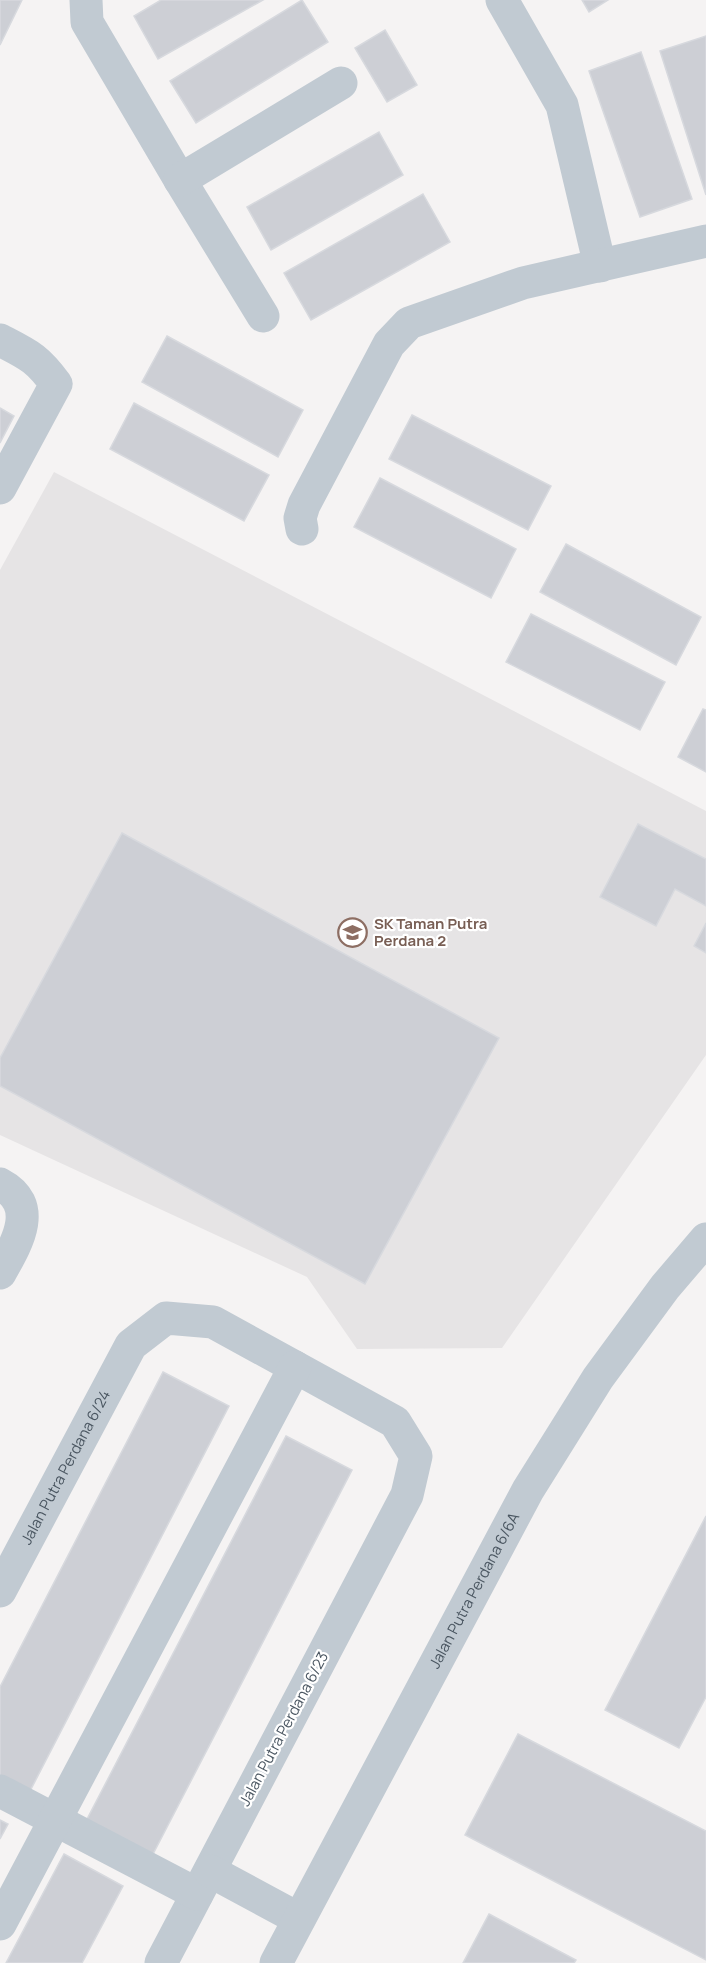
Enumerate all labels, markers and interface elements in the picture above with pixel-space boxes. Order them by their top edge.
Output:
place label: SK Taman Putra Perdana 2 [374,913,487,951]
school or university icon: SK Taman Putra Perdana 2 [337,917,369,949]
street label: Jalan Putra Perdana 6/24 [16,1386,115,1548]
street label: Jalan Putra Perdana 6/6A [424,1508,524,1672]
street label: Jalan Putra Perdana 6/23 [234,1648,333,1810]

